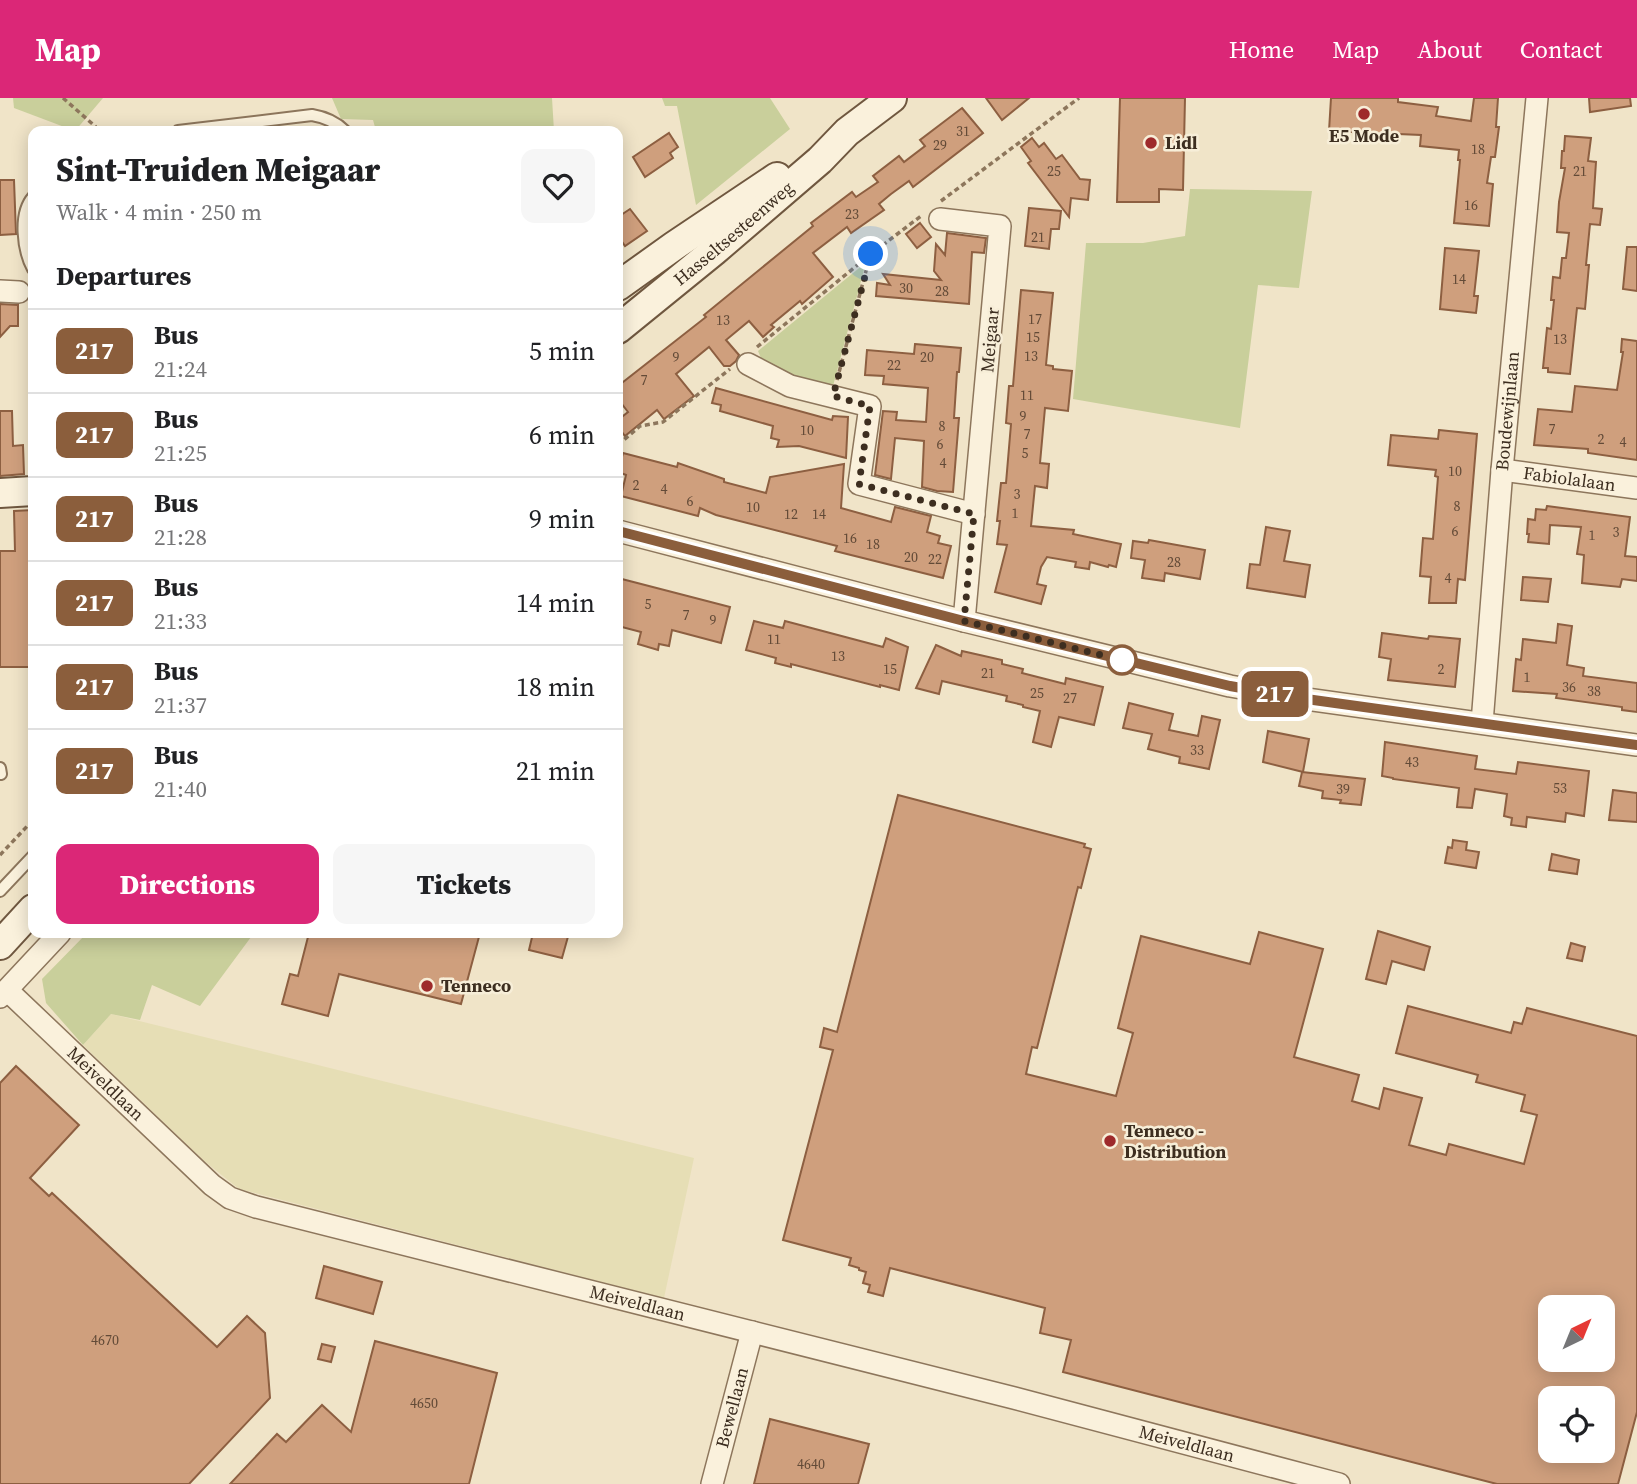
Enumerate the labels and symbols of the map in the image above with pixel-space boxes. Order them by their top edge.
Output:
marker: E5 Mode [1356,106,1372,122]
house number: 31 [956,121,970,141]
place label: E5 Mode [1329,123,1399,148]
place label: Lidl [1165,130,1198,155]
house number: 29 [933,135,947,155]
marker: Lidl [1143,135,1159,151]
house number: 18 [1471,139,1485,159]
house number: 25 [1047,161,1061,181]
house number: 21 [1573,161,1587,181]
street label: Hasseltsesteenweg [668,175,799,291]
house number: 16 [1464,195,1478,215]
house number: 23 [845,204,859,224]
house number: 21 [1031,227,1045,247]
your location [853,236,888,271]
house number: 14 [1452,269,1466,289]
house number: 30 [899,278,913,298]
house number: 28 [935,281,949,301]
street label: Meigaar [974,306,1005,374]
house number: 17 [1028,309,1042,329]
house number: 13 [716,310,730,330]
house number: 15 [1026,327,1040,347]
house number: 13 [1553,329,1567,349]
house number: 13 [1024,346,1038,366]
house number: 9 [673,347,680,367]
house number: 20 [920,347,934,367]
street label: Boudewijnlaan [1489,350,1525,472]
house number: 22 [887,355,901,375]
house number: 7 [641,370,648,390]
house number: 11 [1020,385,1034,405]
house number: 9 [1020,406,1027,426]
house number: 8 [939,416,946,436]
house number: 7 [1549,419,1556,439]
house number: 10 [800,420,814,440]
house number: 7 [1024,424,1031,444]
house number: 2 [1598,429,1605,449]
house number: 4 [1620,432,1627,452]
house number: 6 [937,434,944,454]
house number: 5 [1022,443,1029,463]
house number: 4 [940,453,947,473]
street label: Fabiolalaan [1522,460,1617,497]
house number: 10 [1448,461,1462,481]
house number: 2 [633,475,640,495]
house number: 4 [661,479,668,499]
house number: 3 [1014,484,1021,504]
house number: 6 [687,491,694,511]
house number: 8 [1454,496,1461,516]
house number: 10 [746,497,760,517]
house number: 1 [1012,503,1019,523]
house number: 12 [784,504,798,524]
house number: 14 [812,504,826,524]
house number: 6 [1452,521,1459,541]
house number: 3 [1613,522,1620,542]
house number: 1 [1589,525,1596,545]
house number: 16 [843,528,857,548]
house number: 18 [866,534,880,554]
house number: 20 [904,547,918,567]
house number: 22 [928,549,942,569]
house number: 28 [1167,552,1181,572]
house number: 4 [1445,568,1452,588]
house number: 5 [645,594,652,614]
house number: 7 [683,605,690,625]
house number: 9 [710,610,717,630]
house number: 11 [767,629,781,649]
unlabelled marker [1107,645,1137,675]
house number: 13 [831,646,845,666]
house number: 15 [883,659,897,679]
house number: 2 [1438,659,1445,679]
house number: 21 [981,663,995,683]
house number: 1 [1524,667,1531,687]
line badge: 217 [1235,671,1315,717]
house number: 36 [1562,677,1576,697]
house number: 38 [1587,681,1601,701]
house number: 25 [1030,683,1044,703]
house number: 27 [1063,688,1077,708]
house number: 33 [1190,740,1204,760]
house number: 43 [1405,752,1419,772]
house number: 53 [1553,778,1567,798]
house number: 39 [1336,779,1350,799]
place label: Tenneco [441,973,511,998]
marker: Tenneco [419,978,435,994]
street label: Meiveldlaan [62,1041,150,1126]
place label: Tenneco - Distribution [1124,1118,1226,1164]
marker: Tenneco - Distribution [1102,1133,1118,1149]
street label: Meiveldlaan [587,1279,688,1327]
north arrow [1538,1295,1615,1372]
house number: 4670 [91,1330,119,1350]
street label: Bewellaan [709,1364,754,1451]
house number: 4650 [410,1393,438,1413]
street label: Meiveldlaan [1136,1419,1237,1468]
house number: 4640 [797,1454,825,1474]

